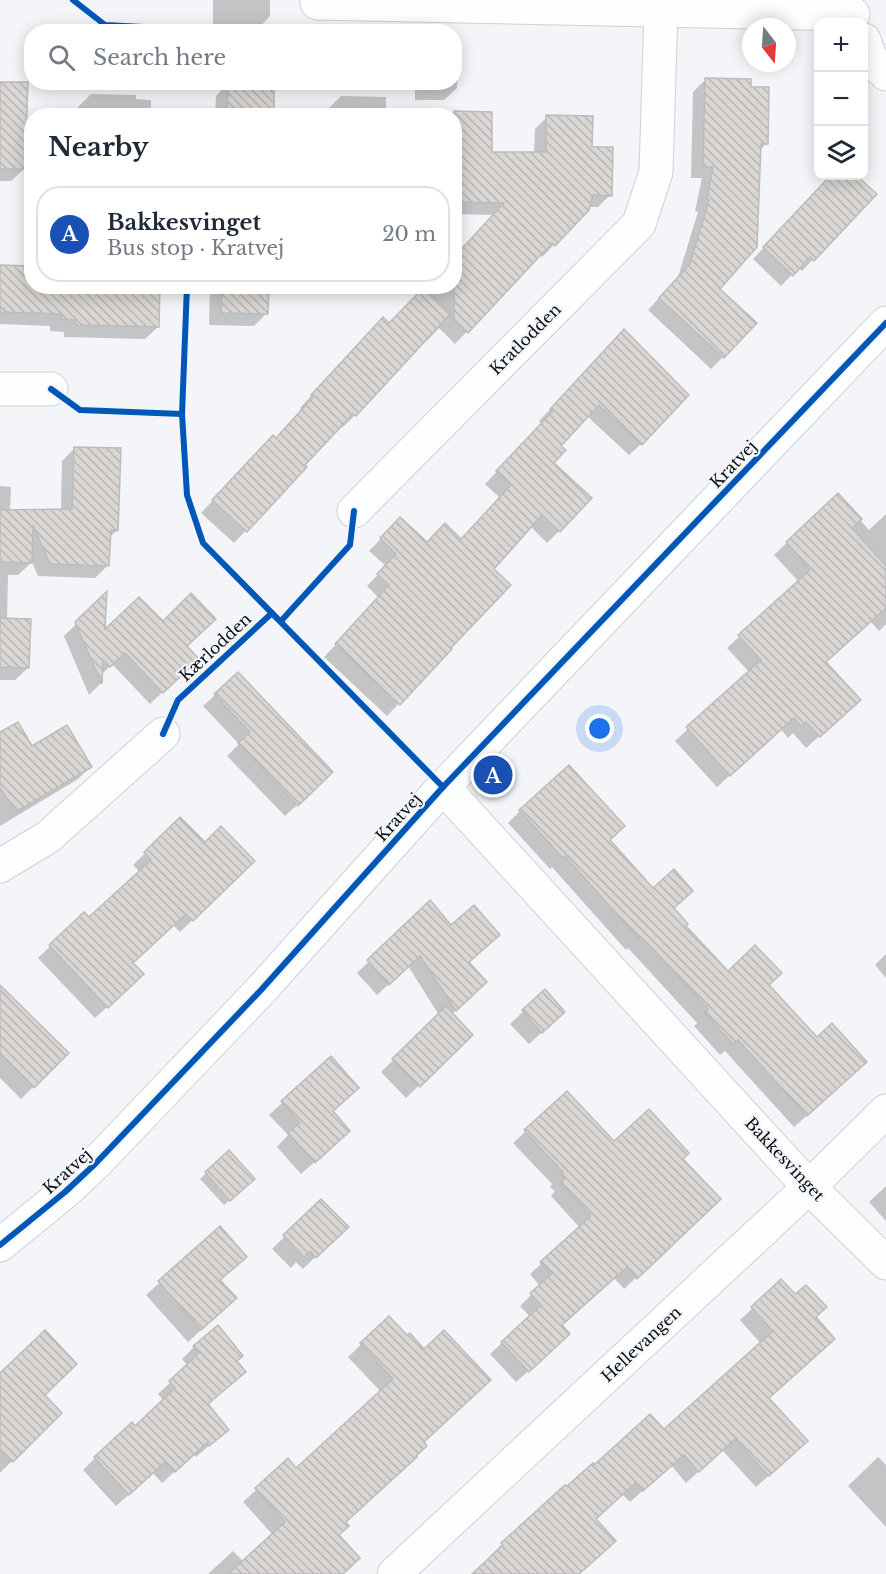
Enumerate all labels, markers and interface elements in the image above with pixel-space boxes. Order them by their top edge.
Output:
north arrow [742,18,796,72]
map controls [814,18,868,180]
button: + [814,18,868,72]
search box [24,24,462,90]
icon: search [45,41,78,74]
text: Search here [93,44,226,71]
button: − [814,72,868,126]
button: layers [814,126,868,180]
text: Nearby [48,131,149,163]
text: Bakkesvinget [107,209,261,236]
text: A [61,222,78,246]
text: 20 m [382,222,436,246]
text: Bus stop · Kratvej [107,236,284,260]
street label: Kratlodden [485,299,565,379]
street label: Kratvej [706,436,760,492]
street label: Kærlodden [175,609,255,685]
your location [585,714,614,743]
pin: A [474,752,512,798]
street label: Kratvej [371,789,425,845]
street label: Bakkesvinget [741,1113,829,1205]
street label: Kratvej [39,1144,95,1198]
street label: Hellevangen [597,1302,685,1386]

